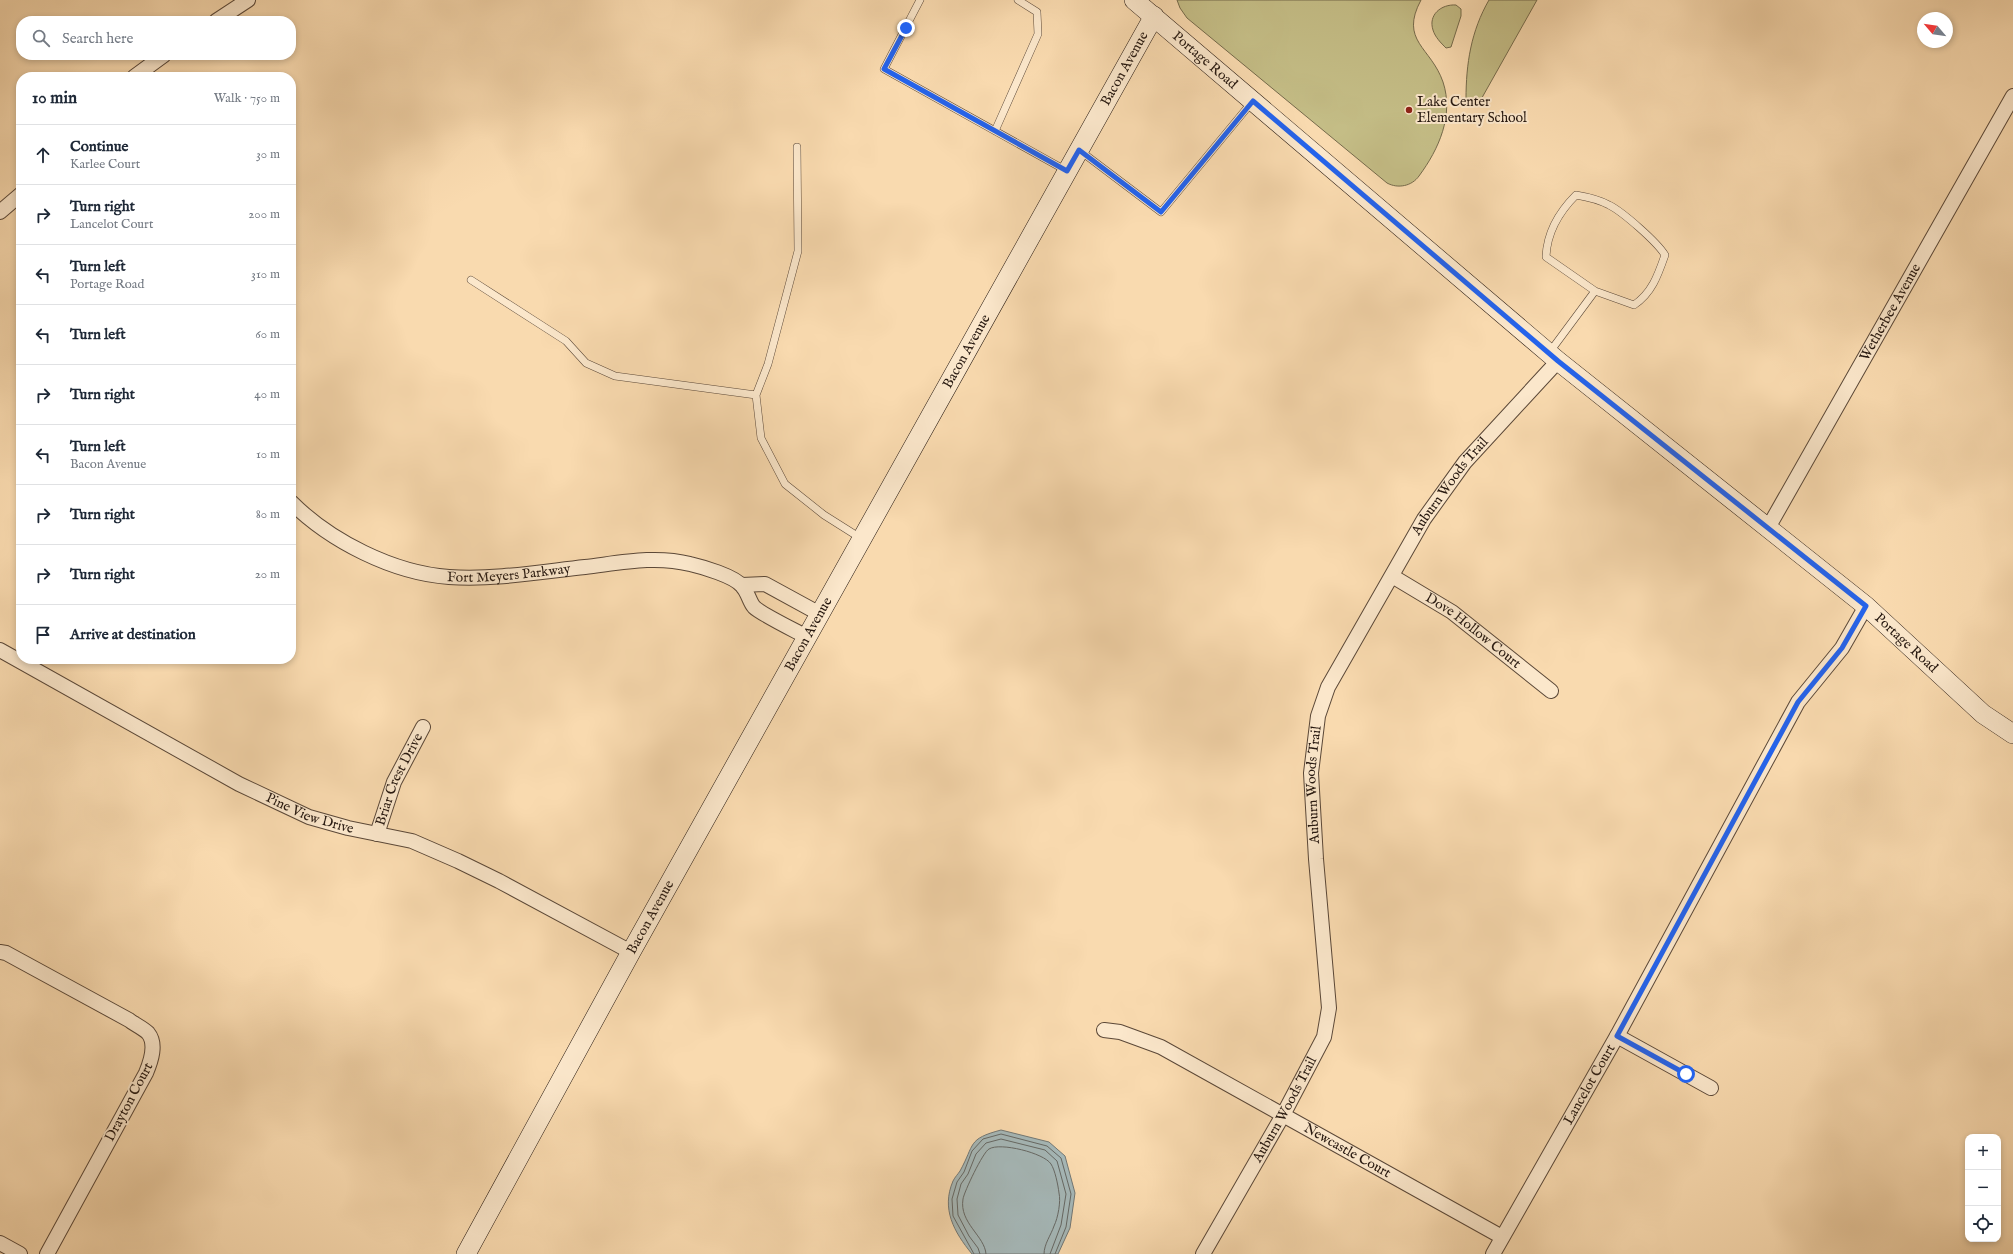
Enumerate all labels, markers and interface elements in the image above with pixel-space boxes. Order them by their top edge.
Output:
north arrow [1917,12,1953,48]
search box [16,16,296,60]
route end [897,19,915,37]
icon: search [30,27,52,49]
street label: Portage Road [1168,27,1242,93]
street label: Bacon Avenue [1097,28,1153,109]
text: Search here [62,29,133,48]
text: 10 min [32,88,77,109]
text: Walk · 750 m [214,90,280,107]
place label: Lake Center Elementary School [1417,93,1527,127]
marker: Lake Center Elementary School [1404,105,1414,115]
text: Continue [70,137,128,156]
icon: ahead [32,144,54,166]
text: 30 m [256,146,280,163]
text: Karlee Court [70,156,140,173]
text: Turn right [70,197,135,216]
icon: right [32,204,54,226]
text: 200 m [248,206,280,223]
text: Lancelot Court [70,216,153,233]
text: Turn left [70,257,126,276]
street label: Wetherbee Avenue [1856,260,1925,364]
icon: left [32,264,54,286]
text: 310 m [251,266,280,283]
text: Portage Road [70,276,144,293]
street label: Bacon Avenue [939,311,995,392]
icon: left [32,324,54,346]
text: Turn left [70,325,126,344]
text: 60 m [255,326,280,343]
icon: right [32,384,54,406]
text: Turn right [70,385,135,404]
text: 40 m [254,386,280,403]
street label: Auburn Woods Trail [1407,433,1492,539]
text: Turn left [70,437,126,456]
icon: left [32,444,54,466]
text: 10 m [256,446,280,463]
text: Bacon Avenue [70,456,146,473]
icon: right [32,504,54,526]
text: Turn right [70,505,135,524]
text: 80 m [256,506,280,523]
street label: Fort Meyers Parkway [446,560,571,587]
icon: right [32,564,54,586]
text: Turn right [70,565,135,584]
text: 20 m [255,566,280,583]
street label: Dove Hollow Court [1422,589,1525,673]
street label: Bacon Avenue [781,594,837,675]
street label: Portage Road [1871,609,1942,677]
icon: arrive [32,624,54,646]
text: Arrive at destination [70,625,196,644]
street label: Auburn Woods Trail [1302,725,1326,845]
street label: Briar Crest Drive [371,730,427,828]
street label: Pine View Drive [263,789,356,838]
street label: Bacon Avenue [623,876,679,957]
street label: Lancelot Court [1559,1041,1620,1128]
street label: Auburn Woods Trail [1248,1053,1321,1167]
street label: Drayton Court [101,1059,157,1144]
route start [1677,1065,1695,1083]
street label: Newcastle Court [1300,1119,1394,1182]
map controls [1965,1134,2001,1242]
button: + [1965,1134,2001,1170]
button: − [1965,1170,2001,1206]
button: locate [1965,1206,2001,1242]

